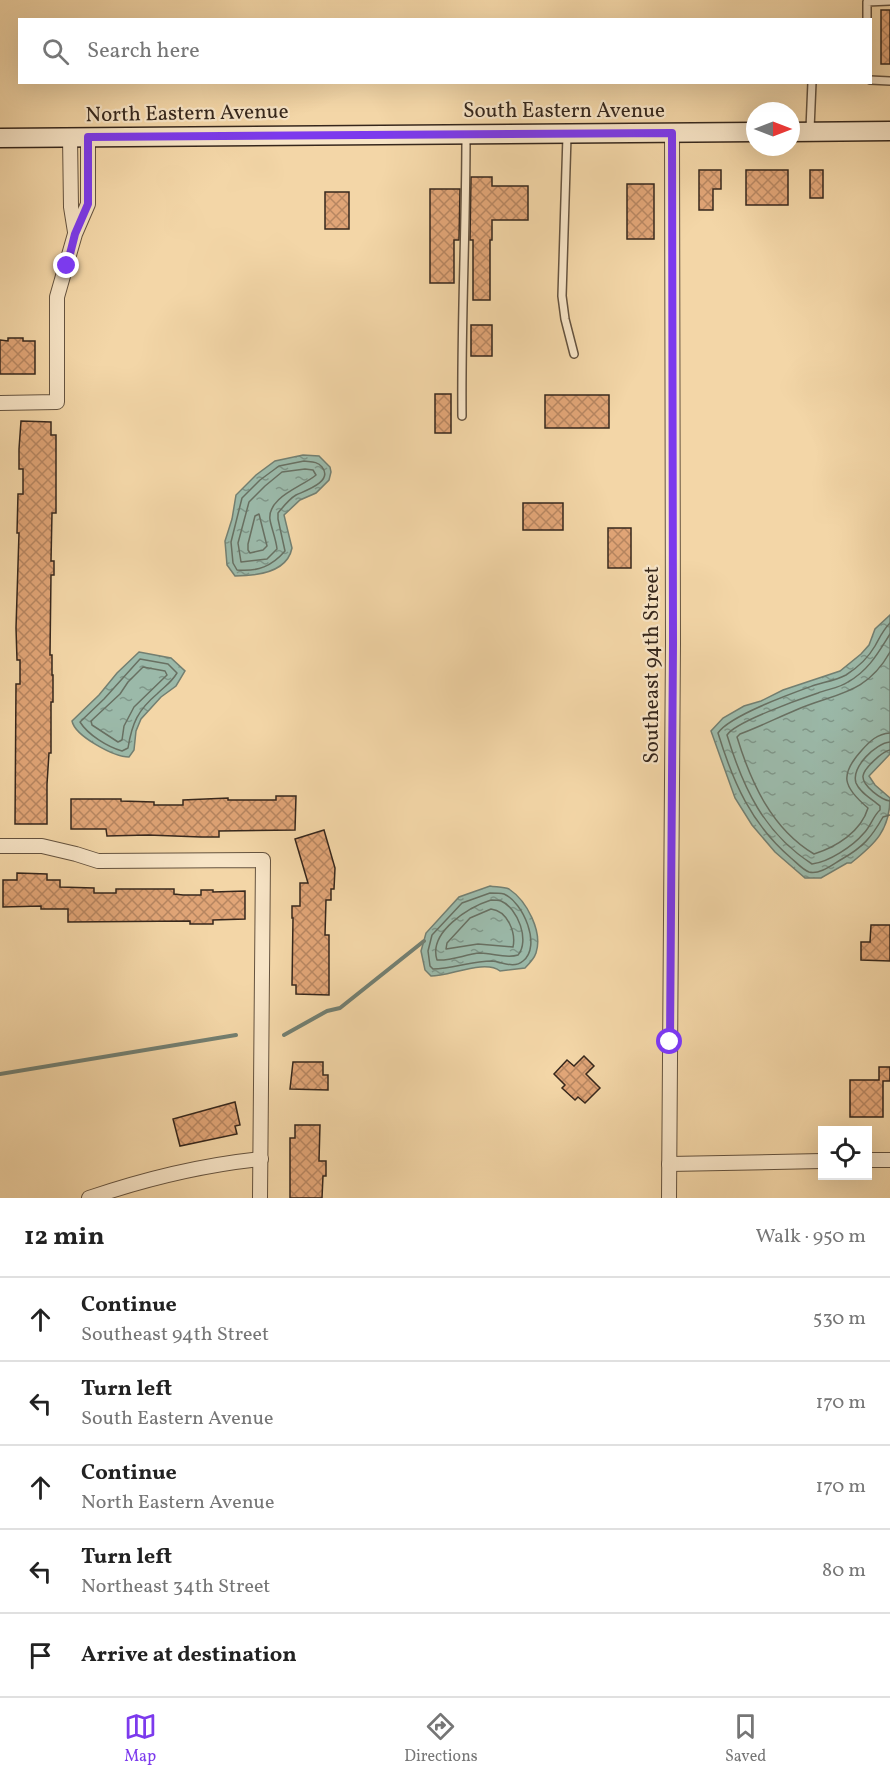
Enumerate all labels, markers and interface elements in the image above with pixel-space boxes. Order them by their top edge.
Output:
search box [18,18,872,84]
icon: search [39,35,72,68]
text: Search here [87,36,200,67]
street label: South Eastern Avenue [463,97,665,126]
street label: North Eastern Avenue [85,98,289,130]
north arrow [746,102,800,156]
route end [53,252,79,278]
street label: Southeast 94th Street [638,566,667,764]
route start [656,1028,682,1054]
map controls [818,1126,872,1180]
button: locate [818,1126,872,1180]
text: 12 min [24,1219,105,1255]
text: Walk · 950 m [755,1223,866,1251]
text: Continue [81,1290,177,1321]
icon: ahead [24,1303,57,1336]
text: 530 m [813,1305,866,1333]
text: Southeast 94th Street [81,1321,269,1349]
text: Turn left [81,1374,172,1405]
icon: left [24,1387,57,1420]
text: 170 m [816,1389,866,1417]
text: South Eastern Avenue [81,1405,273,1433]
text: Continue [81,1458,177,1489]
icon: ahead [24,1471,57,1504]
text: 170 m [816,1473,866,1501]
text: North Eastern Avenue [81,1489,274,1517]
text: Turn left [81,1542,172,1573]
icon: left [24,1555,57,1588]
text: 80 m [822,1557,866,1585]
text: Northeast 34th Street [81,1573,270,1601]
icon: arrive [24,1639,57,1672]
text: Arrive at destination [81,1640,297,1671]
tab: Map [124,1710,157,1768]
tab: Directions [404,1710,478,1768]
tab: Saved [725,1710,766,1768]

